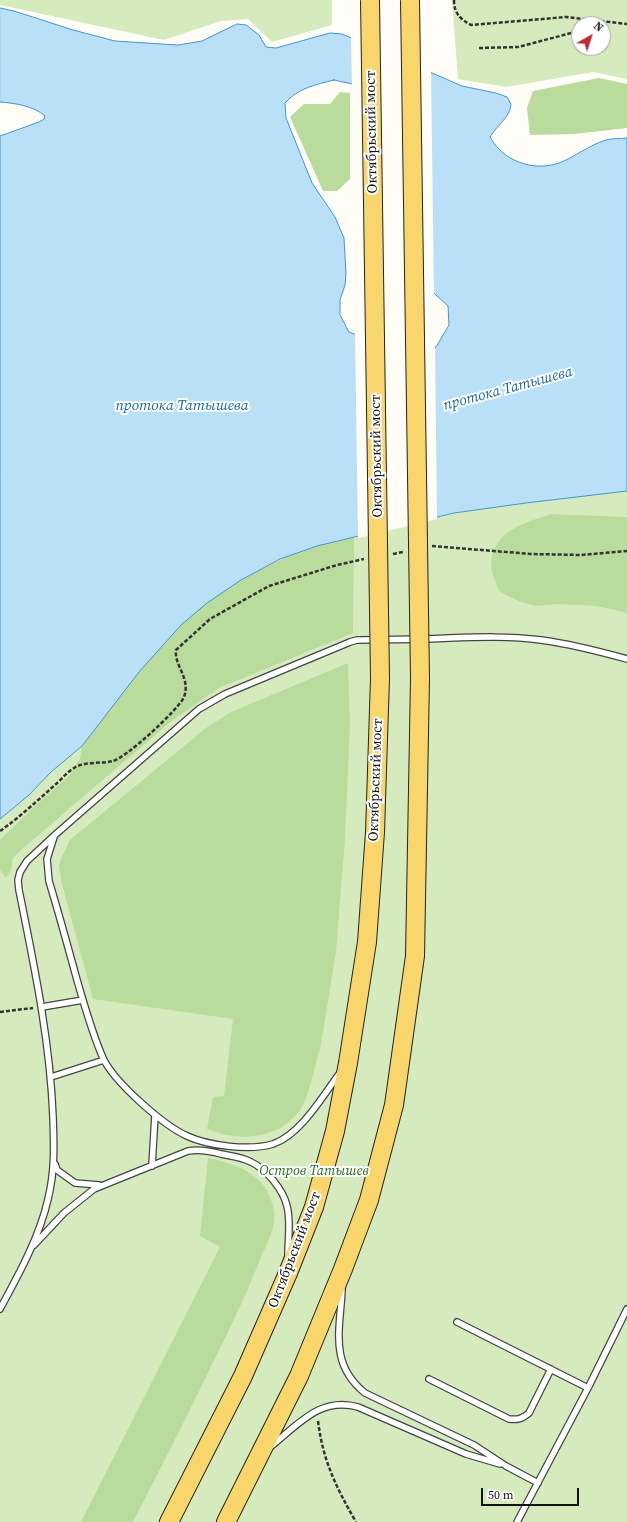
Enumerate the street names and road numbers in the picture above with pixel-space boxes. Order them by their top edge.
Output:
street label: Октябрьский мост [363,70,381,194]
street label: Октябрьский мост [368,394,386,518]
street label: Октябрьский мост [365,718,387,842]
street label: Октябрьский мост [265,1190,325,1310]

